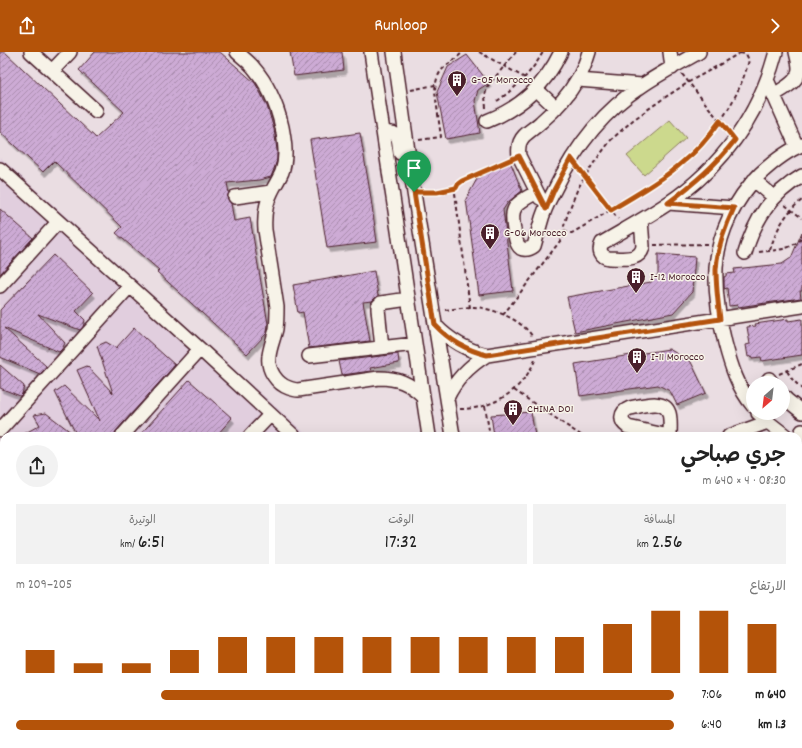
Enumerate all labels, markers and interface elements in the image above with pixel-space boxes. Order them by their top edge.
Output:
text: Runloop [374,14,428,39]
icon: share [16,15,38,37]
icon: forward [764,15,786,37]
building icon: G-05 Morocco [446,69,468,97]
place label: G-05 Morocco [471,72,533,89]
pin [397,151,431,192]
icon: arrive [403,157,425,179]
building icon: G-06 Morocco [479,222,501,250]
place label: G-06 Morocco [504,225,567,242]
building icon: I-12 Morocco [625,266,647,294]
place label: I-12 Morocco [650,269,706,286]
building icon: I-11 Morocco [626,346,648,374]
place label: I-11 Morocco [651,349,704,366]
north arrow [746,376,790,420]
map controls [746,376,790,420]
building icon: CHINA D01 [502,398,524,426]
place label: CHINA D01 [527,401,573,418]
text: جري صباحي [680,441,786,472]
button: share [16,445,58,487]
text: 08:30 · 4 × 640 m [703,472,786,491]
text: الوتيرة [129,513,156,529]
text: الوقت [388,513,414,529]
text: المسافة [644,513,675,529]
text: 6:51 [138,529,165,557]
text: 17:32 [385,529,418,557]
text: 2.56 [651,529,683,557]
text: /km [120,537,138,553]
text: km [637,537,651,553]
text: 205–209 m [16,576,72,595]
text: الارتفاع [750,578,786,597]
text: 7:06 [701,686,722,705]
text: 640 m [755,686,786,705]
text: 6:40 [701,716,722,735]
text: 1.3 km [758,716,786,735]

